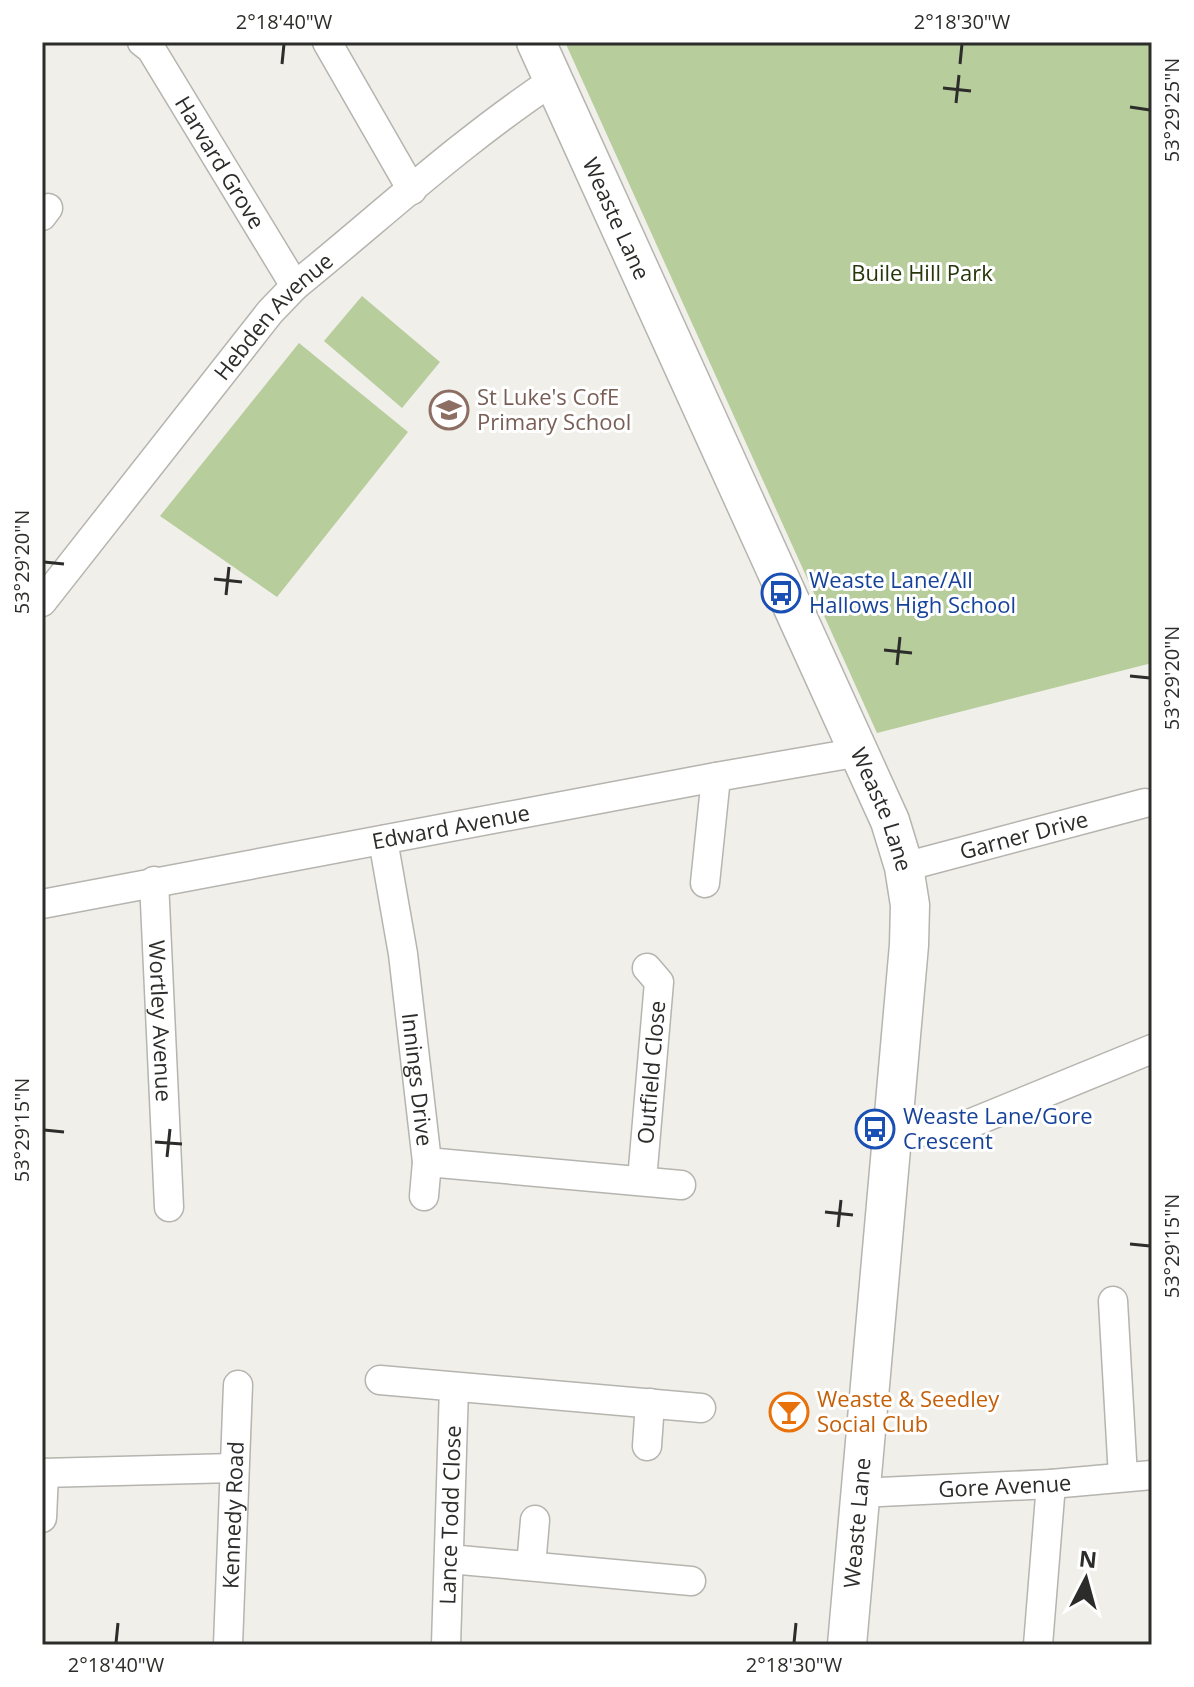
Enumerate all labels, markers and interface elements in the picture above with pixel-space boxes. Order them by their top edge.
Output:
text: 2°18'40"W [236,8,333,35]
text: 2°18'30"W [914,8,1011,35]
text: 53°29'25"N [1158,58,1185,162]
street label: Harvard Grove [169,90,273,234]
street label: Weaste Lane [576,152,658,284]
street label: Hebden Avenue [206,245,339,386]
park label: Buile Hill Park [851,257,993,287]
place label: St Luke's CofE Primary School [477,381,631,436]
school or university icon: St Luke's CofE Primary School [428,389,470,431]
text: 53°29'20"N [8,510,35,614]
place label: Weaste Lane/All Hallows High School [809,564,1016,619]
bus stop icon: Weaste Lane/All Hallows High School [760,572,802,614]
text: 53°29'20"N [1158,626,1185,730]
street label: Weaste Lane [845,742,920,875]
street label: Edward Avenue [369,796,532,856]
street label: Garner Drive [956,803,1091,866]
street label: Wortley Avenue [143,939,180,1102]
street label: Outfield Close [629,999,671,1145]
street label: Innings Drive [396,1011,441,1148]
text: 53°29'15"N [8,1078,35,1182]
place label: Weaste Lane/Gore Crescent [903,1100,1092,1155]
bus stop icon: Weaste Lane/Gore Crescent [854,1108,896,1150]
text: 53°29'15"N [1158,1194,1185,1298]
place label: Weaste & Seedley Social Club [817,1383,1000,1438]
bar icon: Weaste & Seedley Social Club [768,1391,810,1433]
street label: Lance Todd Close [431,1425,467,1605]
street label: Kennedy Road [214,1441,250,1590]
street label: Weaste Lane [835,1456,877,1589]
street label: Gore Avenue [938,1466,1072,1503]
north arrow [1046,1539,1126,1619]
text: N [1078,1542,1099,1574]
text: 2°18'40"W [68,1651,165,1678]
text: 2°18'30"W [746,1651,843,1678]

